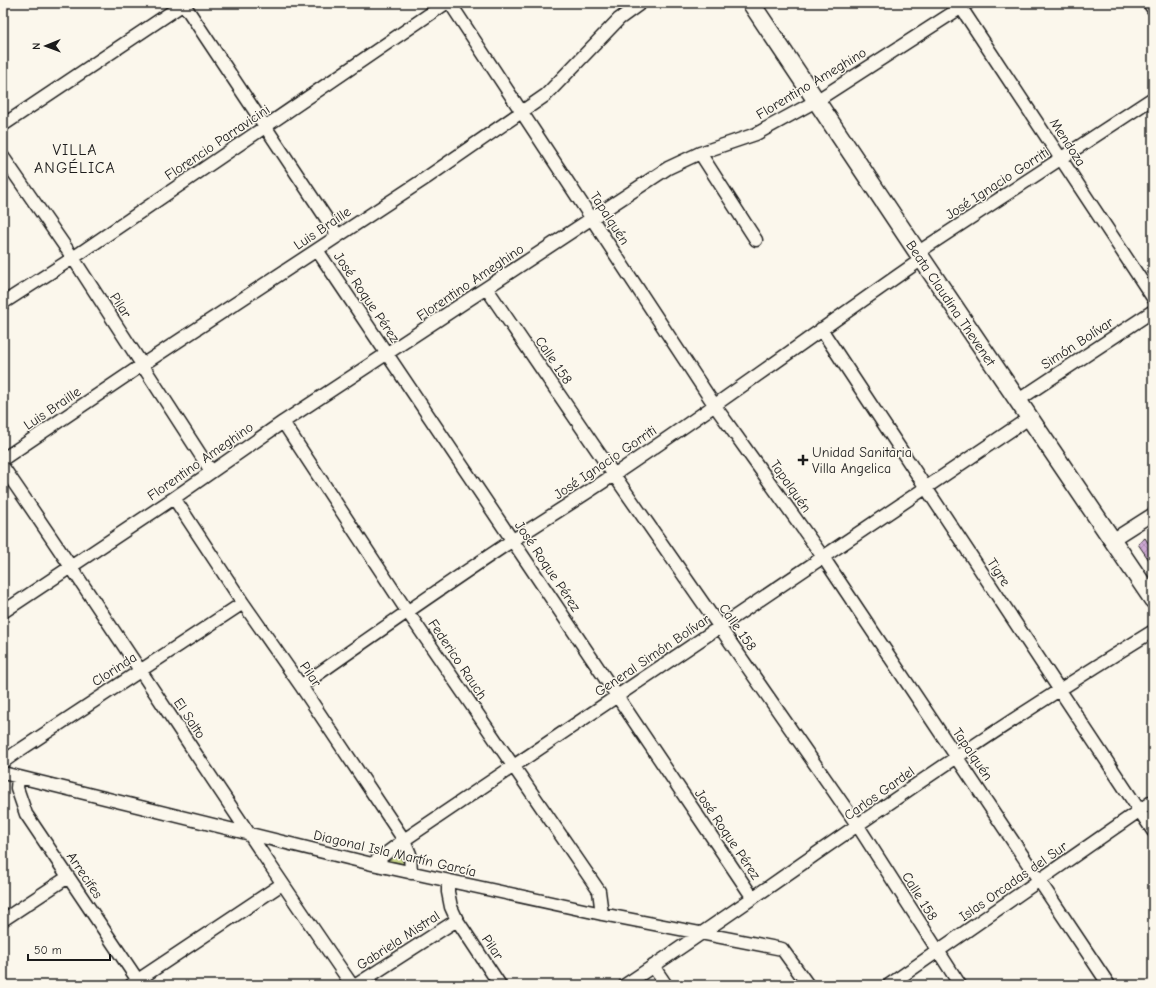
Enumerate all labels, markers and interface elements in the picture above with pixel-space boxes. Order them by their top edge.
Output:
north arrow [26,26,66,66]
text: N [30,42,43,50]
street label: Florentino Ameghino [753,44,869,123]
street label: Florencio Parravicini [162,101,273,184]
street label: Mendoza [1046,115,1089,169]
district label: VILLA ANGÉLICA [34,141,116,177]
street label: José Ignacio Gorriti [942,144,1052,223]
street label: Tapalquén [586,188,633,248]
street label: Luis Braille [291,203,354,254]
street label: Beata Claudina Thevenet [902,237,1000,370]
street label: Florentino Ameghino [413,240,527,325]
street label: José Roque Pérez [330,249,403,346]
street label: Pilar [106,289,135,322]
street label: Simón Bolívar [1038,313,1117,373]
street label: Calle 158 [531,333,576,387]
street label: Luis Braille [21,383,84,434]
street label: Florentino Ameghino [144,418,257,504]
street label: José Ignacio Gorriti [551,422,660,503]
place label: Unidad Sanitaria Villa Angelica [812,444,912,477]
marker: Unidad Sanitaria Villa Angelica [797,454,809,466]
street label: Tapalquén [766,457,815,516]
street label: José Roque Pérez [511,518,584,615]
street label: Tigre [983,555,1014,590]
street label: Calle 158 [715,600,760,654]
street label: General Simón Bolívar [592,610,713,700]
street label: Federico Rauch [425,616,491,703]
street label: Clorinda [89,649,140,690]
street label: Pilar [296,658,325,691]
street label: El Salto [170,695,209,742]
street label: Tapalquén [949,725,996,784]
street label: Carlos Gardel [841,763,918,824]
street label: José Roque Pérez [691,786,764,883]
street label: Diagonal Isla Martín García [312,826,478,881]
street label: Islas Orcadas del Sur [956,837,1071,925]
street label: Arrecifes [63,849,106,902]
street label: Calle 158 [898,869,941,924]
street label: Gabriela Mistral [353,907,443,974]
street label: Pilar [478,931,507,964]
scale bar [28,936,110,962]
text: 50 m [34,943,62,957]

